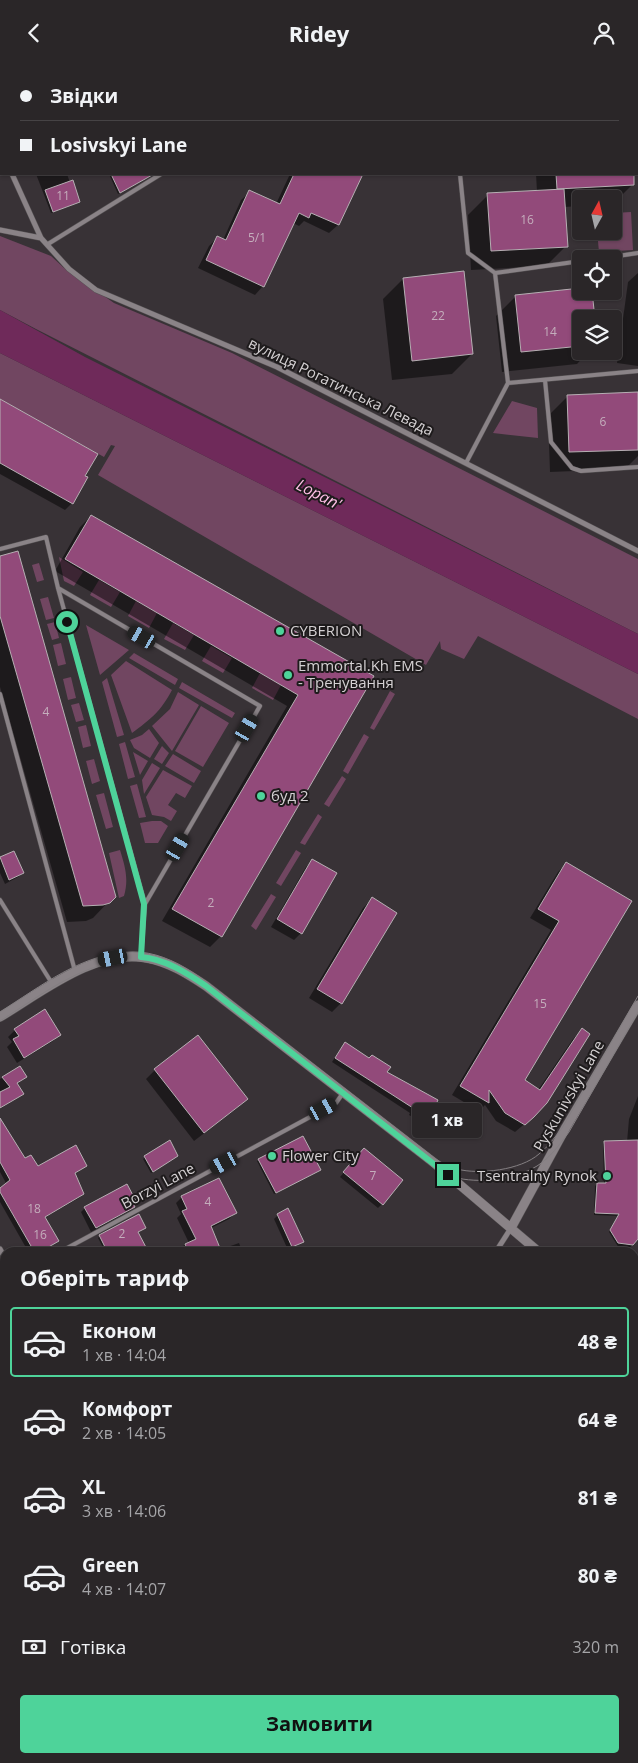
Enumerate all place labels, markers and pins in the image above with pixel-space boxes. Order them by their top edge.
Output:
place label: CYBERION [290,620,362,640]
marker: CYBERION [274,625,286,637]
place label: Emmortal.Kh EMS - Тренування [298,655,423,692]
marker: Emmortal.Kh EMS - Тренування [282,669,294,681]
place label: буд 2 [271,785,309,805]
marker: буд 2 [255,790,267,802]
place label: Flower City [282,1145,359,1165]
marker: Flower City [266,1150,278,1162]
place label: Tsentralny Rynok [477,1165,597,1185]
marker: Tsentralny Rynok [601,1170,613,1182]

